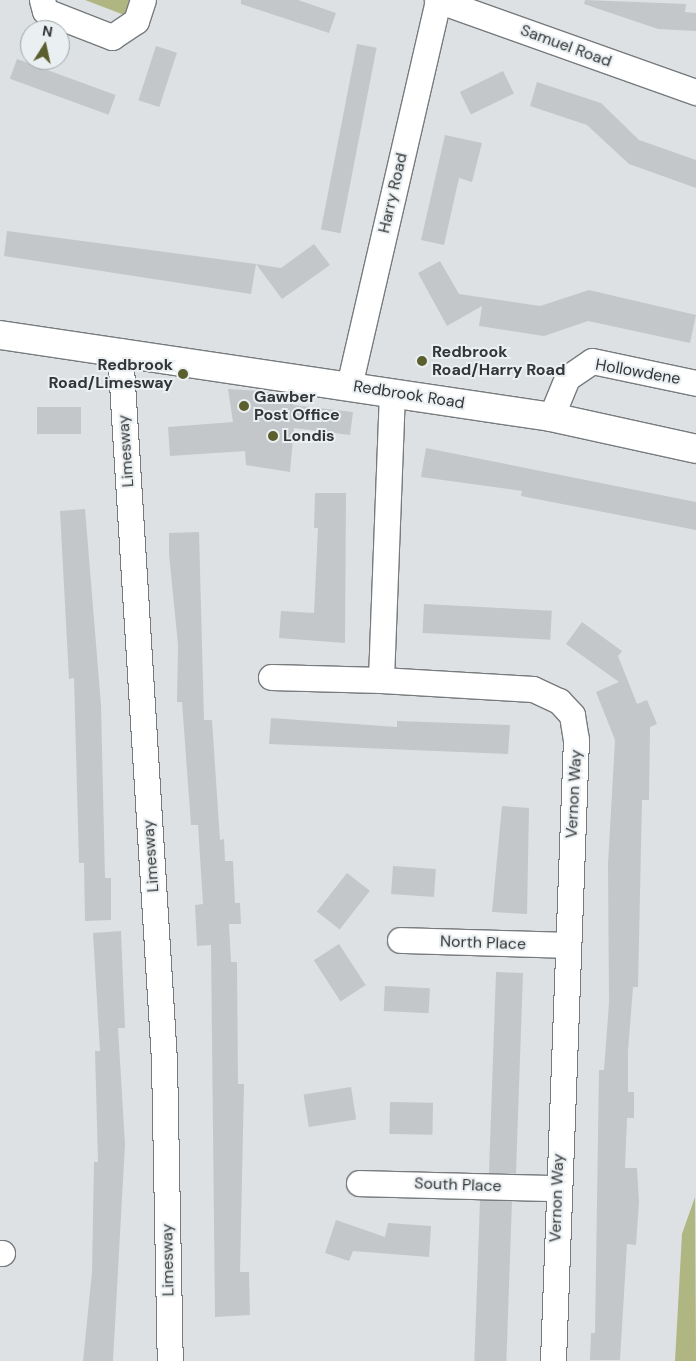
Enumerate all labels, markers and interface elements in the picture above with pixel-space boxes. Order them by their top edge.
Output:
north arrow [20,20,70,70]
text: N [41,21,54,41]
street label: Samuel Road [518,21,614,71]
street label: Harry Road [374,151,412,235]
place label: Redbrook Road/Harry Road [432,342,565,380]
place label: Redbrook Road/Limesway [48,355,173,393]
marker: Redbrook Road/Harry Road [416,355,428,367]
street label: Hollowdene [594,355,682,389]
marker: Redbrook Road/Limesway [177,368,189,380]
street label: Redbrook Road [352,377,466,413]
place label: Gawber Post Office [254,387,340,425]
marker: Gawber Post Office [238,400,250,412]
street label: Limesway [114,414,138,488]
place label: Londis [283,426,335,446]
marker: Londis [267,430,279,442]
street label: Vernon Way [562,749,586,839]
street label: Limesway [139,819,163,893]
street label: North Place [440,932,526,954]
street label: Vernon Way [546,1153,568,1243]
street label: South Place [414,1174,502,1196]
street label: Limesway [158,1224,178,1296]

